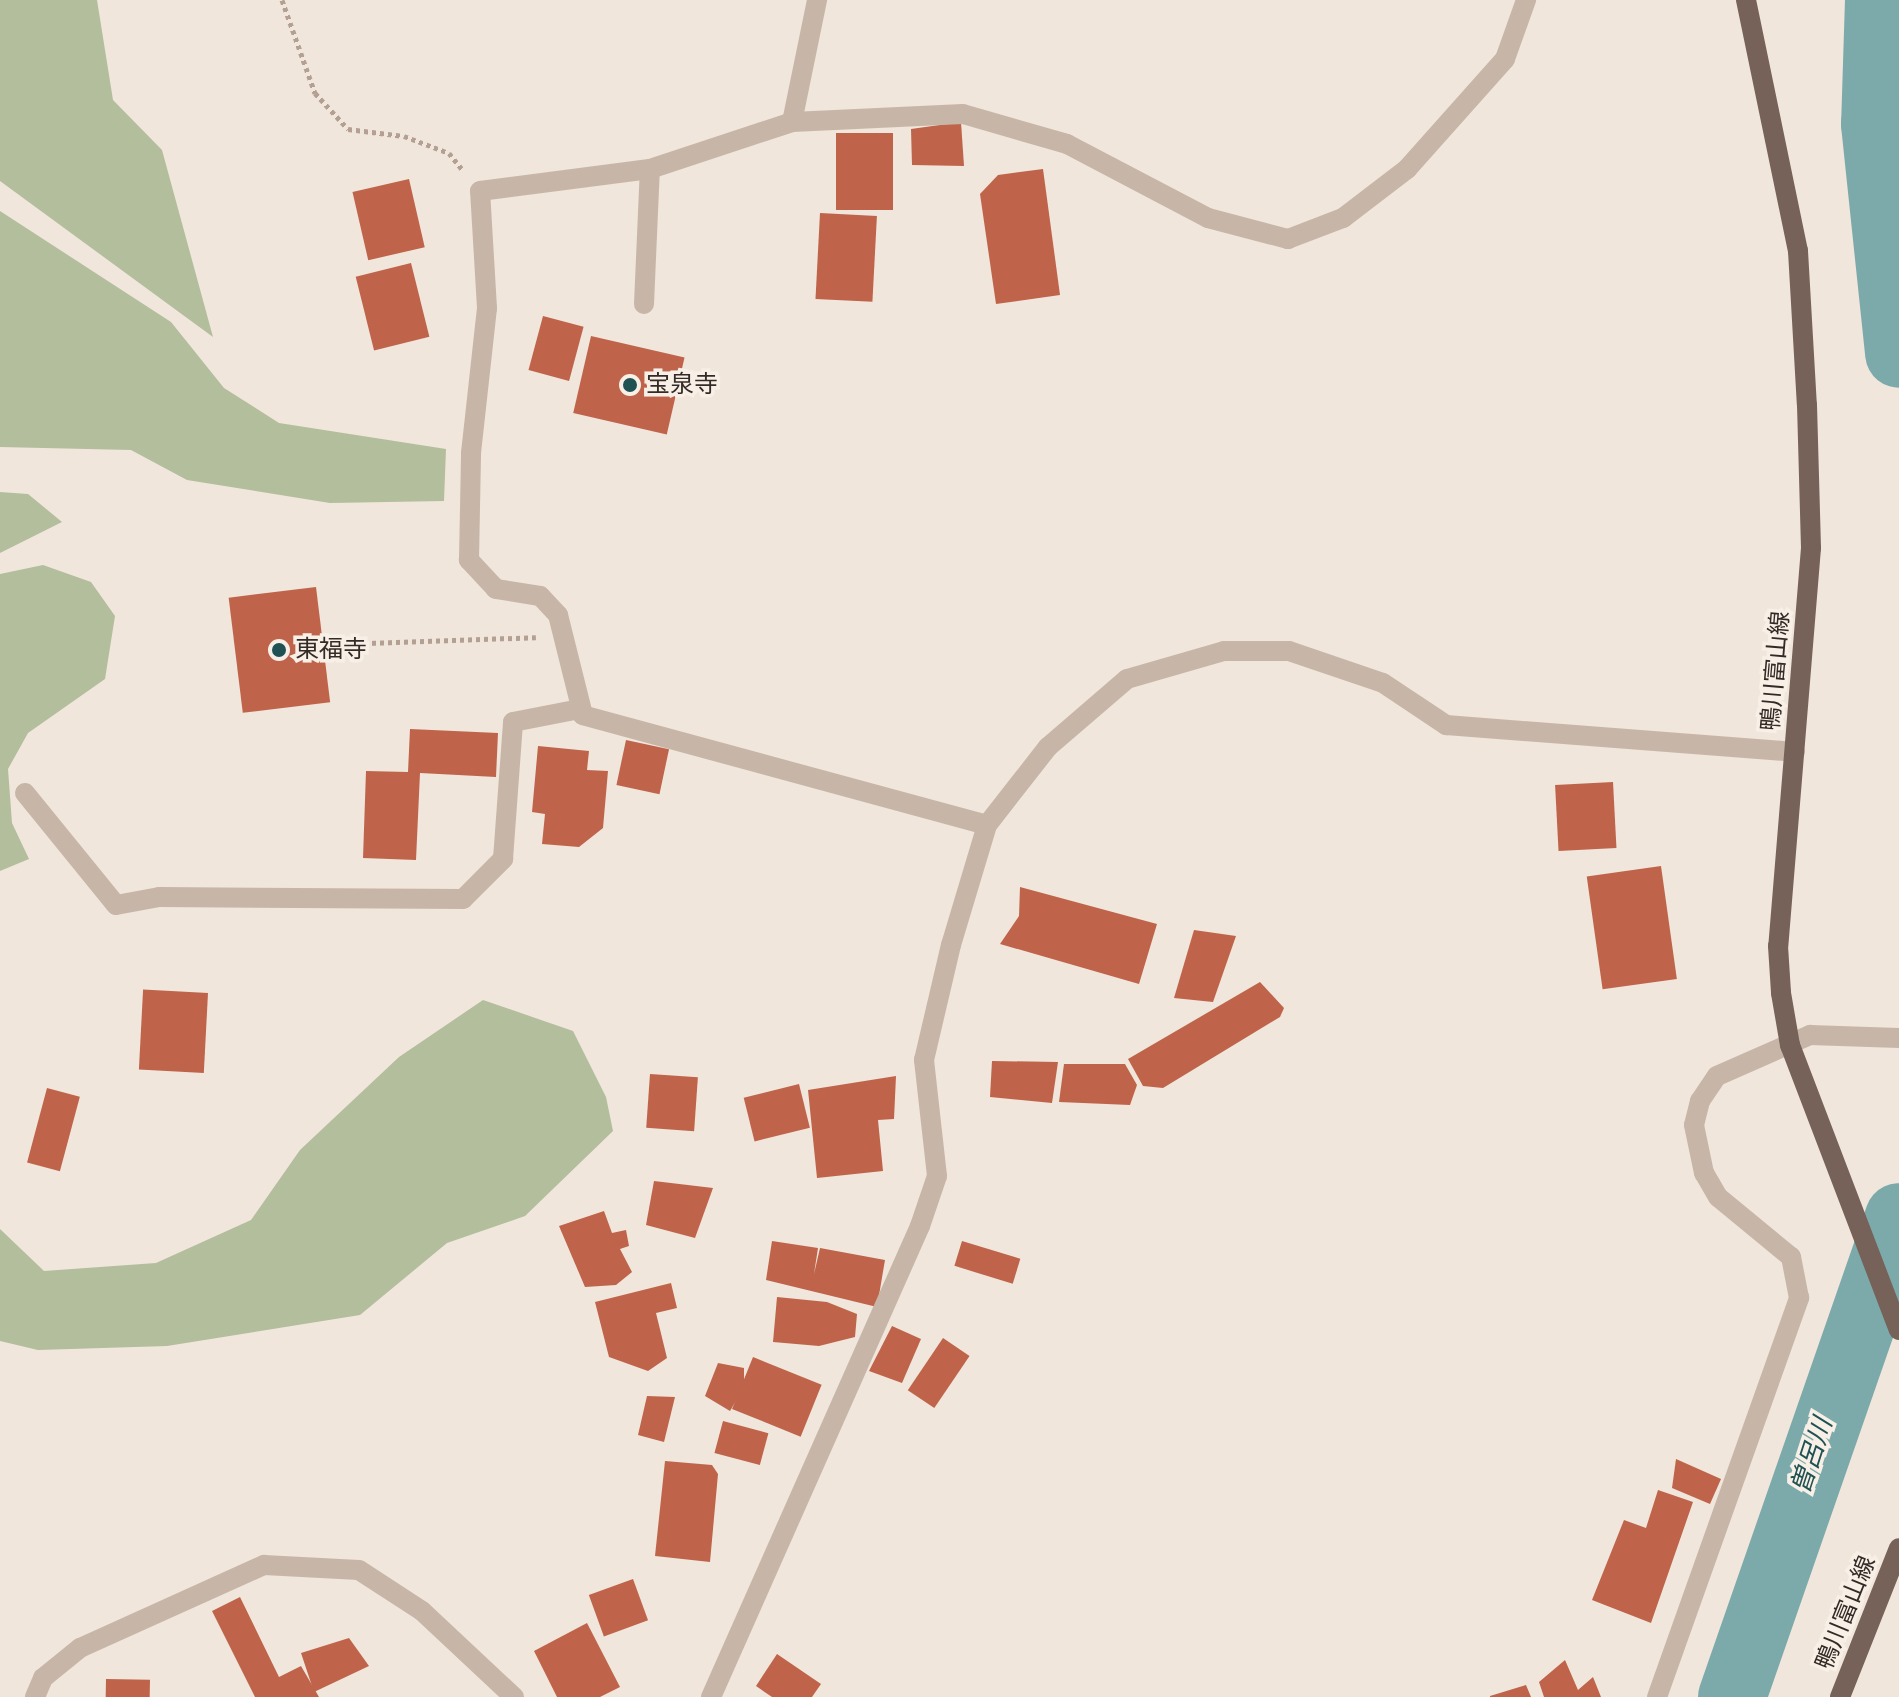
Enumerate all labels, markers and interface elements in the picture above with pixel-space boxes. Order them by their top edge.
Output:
place label: 宝泉寺 [646,371,718,399]
marker: 宝泉寺 [621,376,639,394]
street label: 鴨川富山線 [1756,610,1796,732]
place label: 東福寺 [295,636,367,664]
marker: 東福寺 [270,641,288,659]
water label: 曽呂川 [1785,1414,1839,1498]
street label: 鴨川富山線 [1810,1552,1882,1674]

